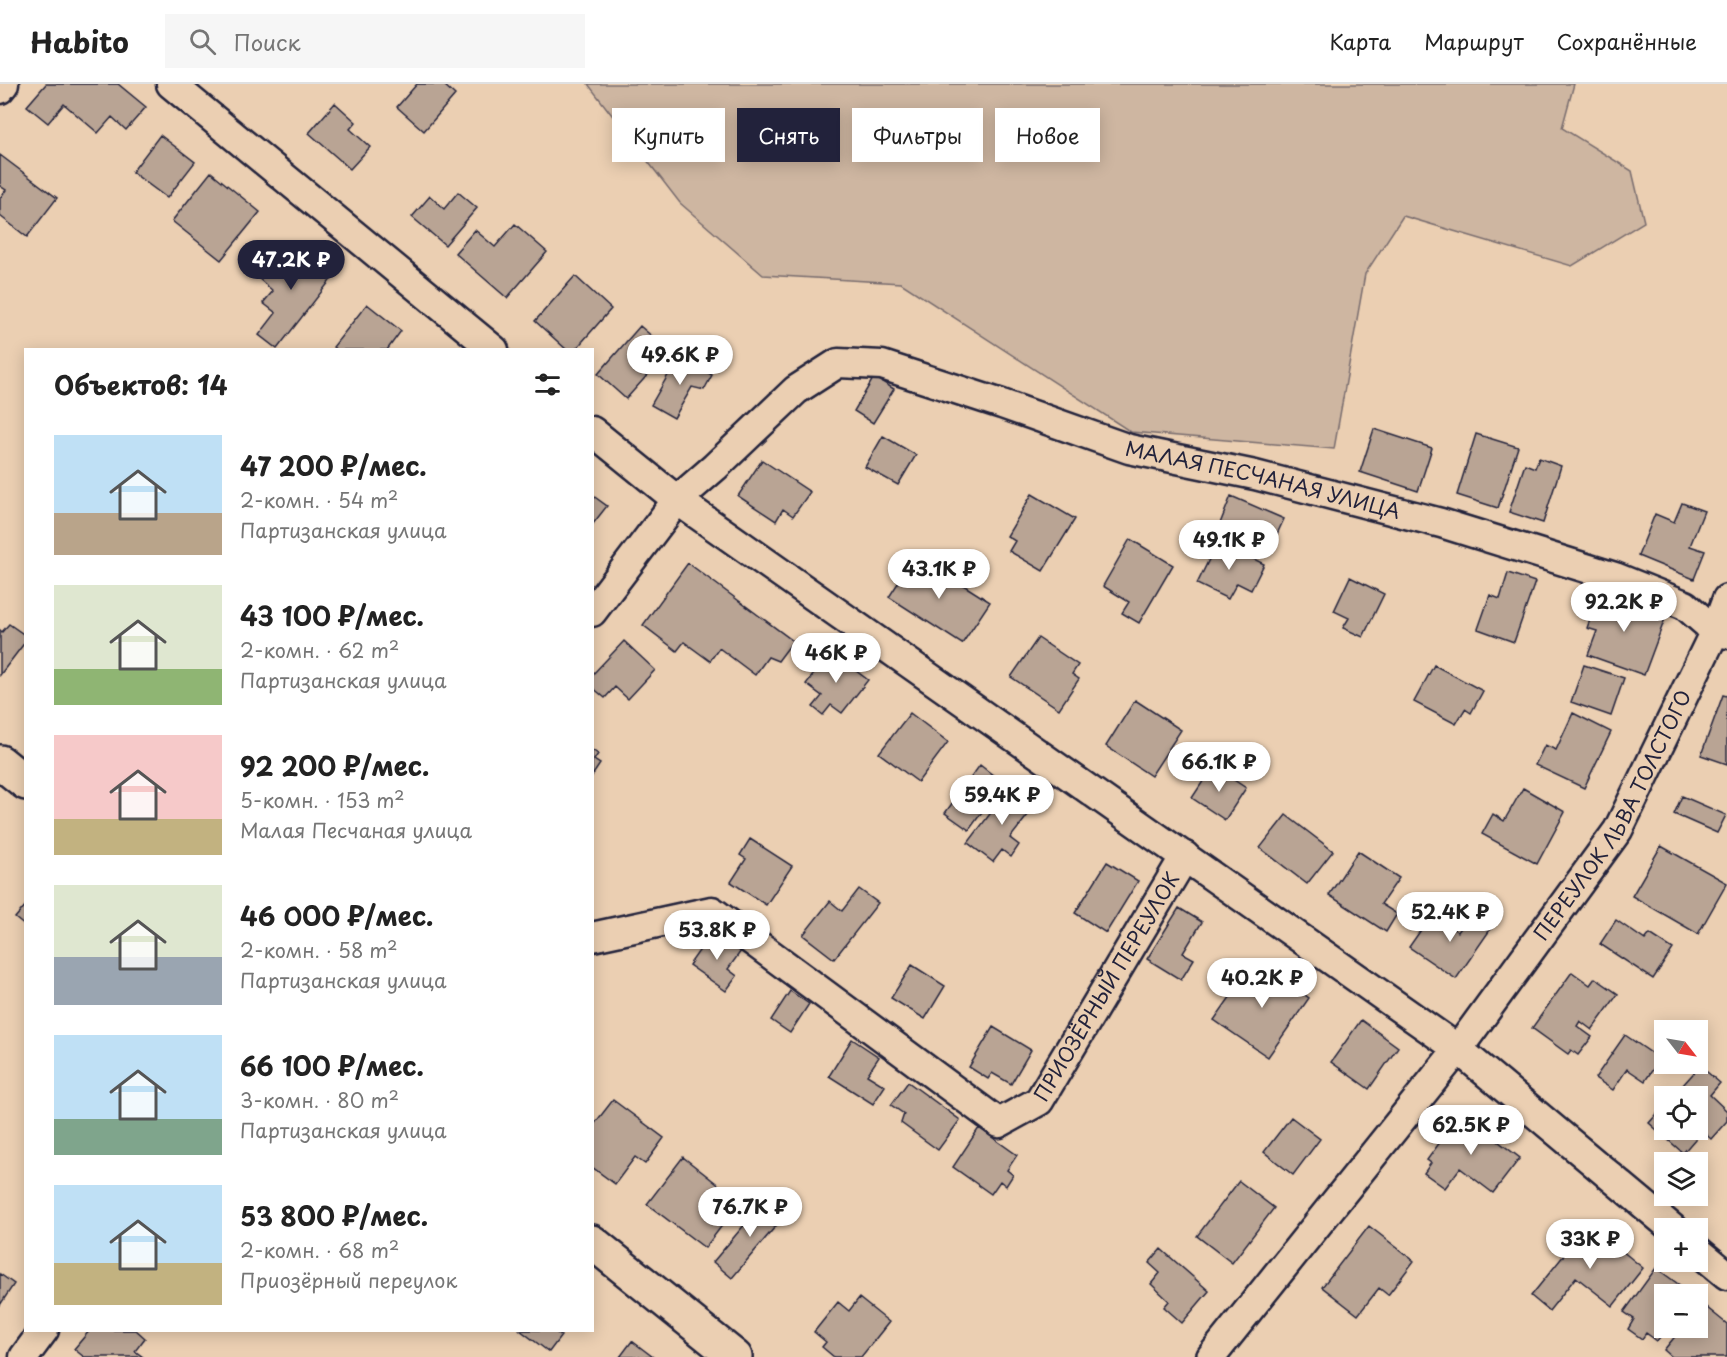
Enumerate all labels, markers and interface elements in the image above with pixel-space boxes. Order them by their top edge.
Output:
search box [165,14,585,68]
text: Habito [30,20,129,63]
icon: search [186,25,219,58]
text: Поиск [234,25,301,58]
text: Карта [1330,25,1391,57]
text: Маршрут [1424,25,1524,57]
text: Сохранённые [1557,25,1697,57]
chip: Купить [612,108,725,162]
chip: Снять [737,108,840,162]
chip: Фильтры [852,108,983,162]
chip: Новое [995,108,1100,162]
pin: 47.2K ₽ [236,240,346,291]
text: 47.2K ₽ [252,244,330,274]
pin: 49.6K ₽ [625,335,735,386]
text: 49.6K ₽ [641,339,719,369]
text: Объектов: 14 [54,365,228,404]
icon: filters [531,368,564,401]
street label: МАЛАЯ ПЕСЧАНАЯ УЛИЦА [1123,433,1404,526]
text: 47 200 ₽/мес. [240,446,427,485]
icon: home [102,459,174,531]
text: 2-комн. · 54 m² [240,485,398,515]
text: Партизанская улица [240,515,447,545]
pin: 49.1K ₽ [1174,520,1284,571]
text: 49.1K ₽ [1193,524,1265,554]
pin: 43.1K ₽ [884,549,994,600]
text: 43.1K ₽ [902,553,976,583]
pin: 92.2K ₽ [1569,582,1679,633]
text: 92.2K ₽ [1585,586,1663,616]
text: 43 100 ₽/мес. [240,596,424,635]
icon: home [102,609,174,681]
pin: 46K ₽ [794,633,878,684]
text: 2-комн. · 62 m² [240,635,399,665]
text: 46K ₽ [805,637,867,667]
text: Партизанская улица [240,665,447,695]
street label: ПЕРЕУЛОК ЛЬВА ТОЛСТОГО [1526,685,1698,947]
pin: 66.1K ₽ [1164,742,1274,793]
text: 92 200 ₽/мес. [240,746,429,785]
text: 66.1K ₽ [1182,746,1256,776]
icon: home [102,759,174,831]
pin: 59.4K ₽ [947,775,1057,826]
text: 59.4K ₽ [964,779,1040,809]
text: 5-комн. · 153 m² [240,785,405,815]
text: Малая Песчаная улица [240,815,472,845]
street label: ПРИОЗЁРНЫЙ ПЕРЕУЛОК [1026,866,1186,1107]
pin: 52.4K ₽ [1395,892,1505,943]
text: 46 000 ₽/мес. [240,896,433,935]
text: 52.4K ₽ [1411,896,1489,926]
icon: home [102,909,174,981]
pin: 53.8K ₽ [662,910,772,961]
text: 53.8K ₽ [678,914,756,944]
text: 2-комн. · 58 m² [240,935,398,965]
pin: 40.2K ₽ [1207,958,1317,1009]
text: 40.2K ₽ [1221,962,1303,992]
text: Партизанская улица [240,965,447,995]
north arrow [1654,1020,1708,1074]
map controls [1654,1020,1708,1338]
text: 66 100 ₽/мес. [240,1046,424,1085]
icon: home [102,1059,174,1131]
text: 3-комн. · 80 m² [240,1085,399,1115]
button: locate [1654,1086,1708,1140]
pin: 62.5K ₽ [1416,1105,1526,1156]
text: 62.5K ₽ [1432,1109,1510,1139]
text: Партизанская улица [240,1115,447,1145]
button: layers [1654,1152,1708,1206]
pin: 76.7K ₽ [695,1187,805,1238]
text: 76.7K ₽ [712,1191,788,1221]
text: 53 800 ₽/мес. [240,1196,428,1235]
icon: home [102,1209,174,1281]
button: + [1654,1218,1708,1272]
pin: 33K ₽ [1548,1219,1632,1270]
text: 33K ₽ [1560,1223,1620,1253]
text: 2-комн. · 68 m² [240,1235,399,1265]
text: Приозёрный переулок [240,1265,457,1295]
button: − [1654,1284,1708,1338]

